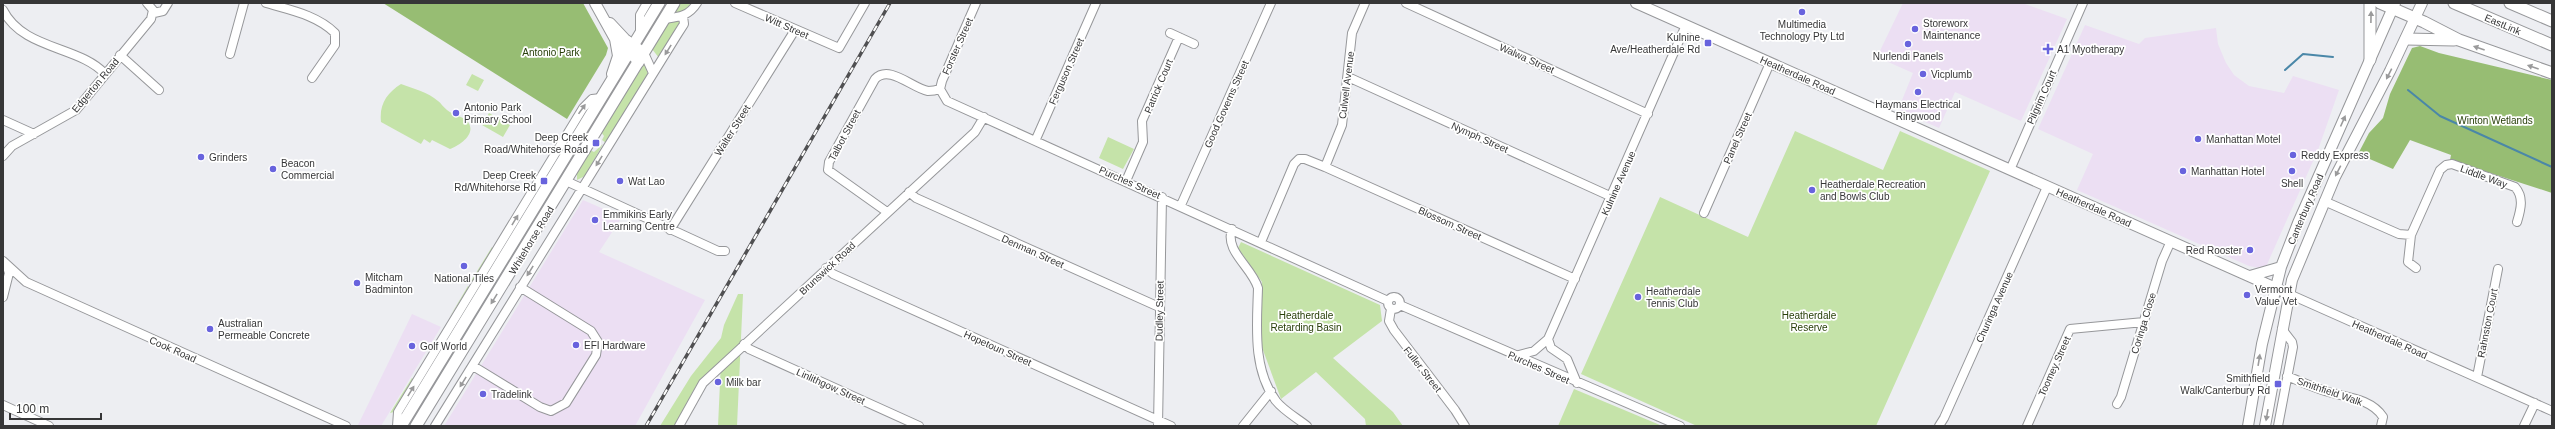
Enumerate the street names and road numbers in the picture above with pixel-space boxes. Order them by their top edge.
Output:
street label: Witt Street [763,12,811,41]
street label: EastLink [2483,12,2524,37]
street label: Forster Street [940,16,975,76]
street label: Ferguson Street [1047,36,1086,106]
street label: Walwa Street [1498,41,1556,76]
street label: Culwell Avenue [1337,50,1356,120]
street label: Heatherdale Road [1758,54,1837,97]
street label: Edgerton Road [70,56,121,115]
street label: Patrick Court [1142,57,1175,115]
street label: Good Governs Street [1202,59,1251,150]
street label: Pilgrim Court [2025,68,2058,126]
street label: Walter Street [712,103,753,158]
street label: Talbot Street [826,108,863,163]
street label: Panel Street [1721,111,1754,166]
street label: Nymph Street [1450,120,1510,155]
street label: Kulnine Avenue [1599,149,1638,217]
street label: Liddle Way [2459,163,2509,190]
street label: Purches Street [1097,164,1162,201]
street label: Canterbury Road [2286,172,2325,246]
street label: Heatherdale Road [2054,186,2133,229]
street label: Whitehorse Road [507,204,556,276]
street label: Blossom Street [1417,205,1483,242]
street label: Denman Street [1000,233,1066,270]
street label: Brunswick Road [797,240,858,297]
street label: Churinga Avenue [1974,270,2015,344]
street label: Dudley Street [1153,280,1166,341]
street label: Rahnston Court [2475,287,2500,359]
street label: Coringa Close [2129,291,2158,355]
street label: Heatherdale Road [2350,318,2429,361]
street label: Hopetoun Street [962,329,1034,368]
street label: Cook Road [148,334,198,365]
street label: Toomey Street [2036,334,2073,398]
street label: Fuller Street [1402,344,1444,394]
street label: Purches Street [1506,349,1571,386]
street label: Linlithgow Street [795,366,867,407]
street label: Smithfield Walk [2296,375,2365,408]

